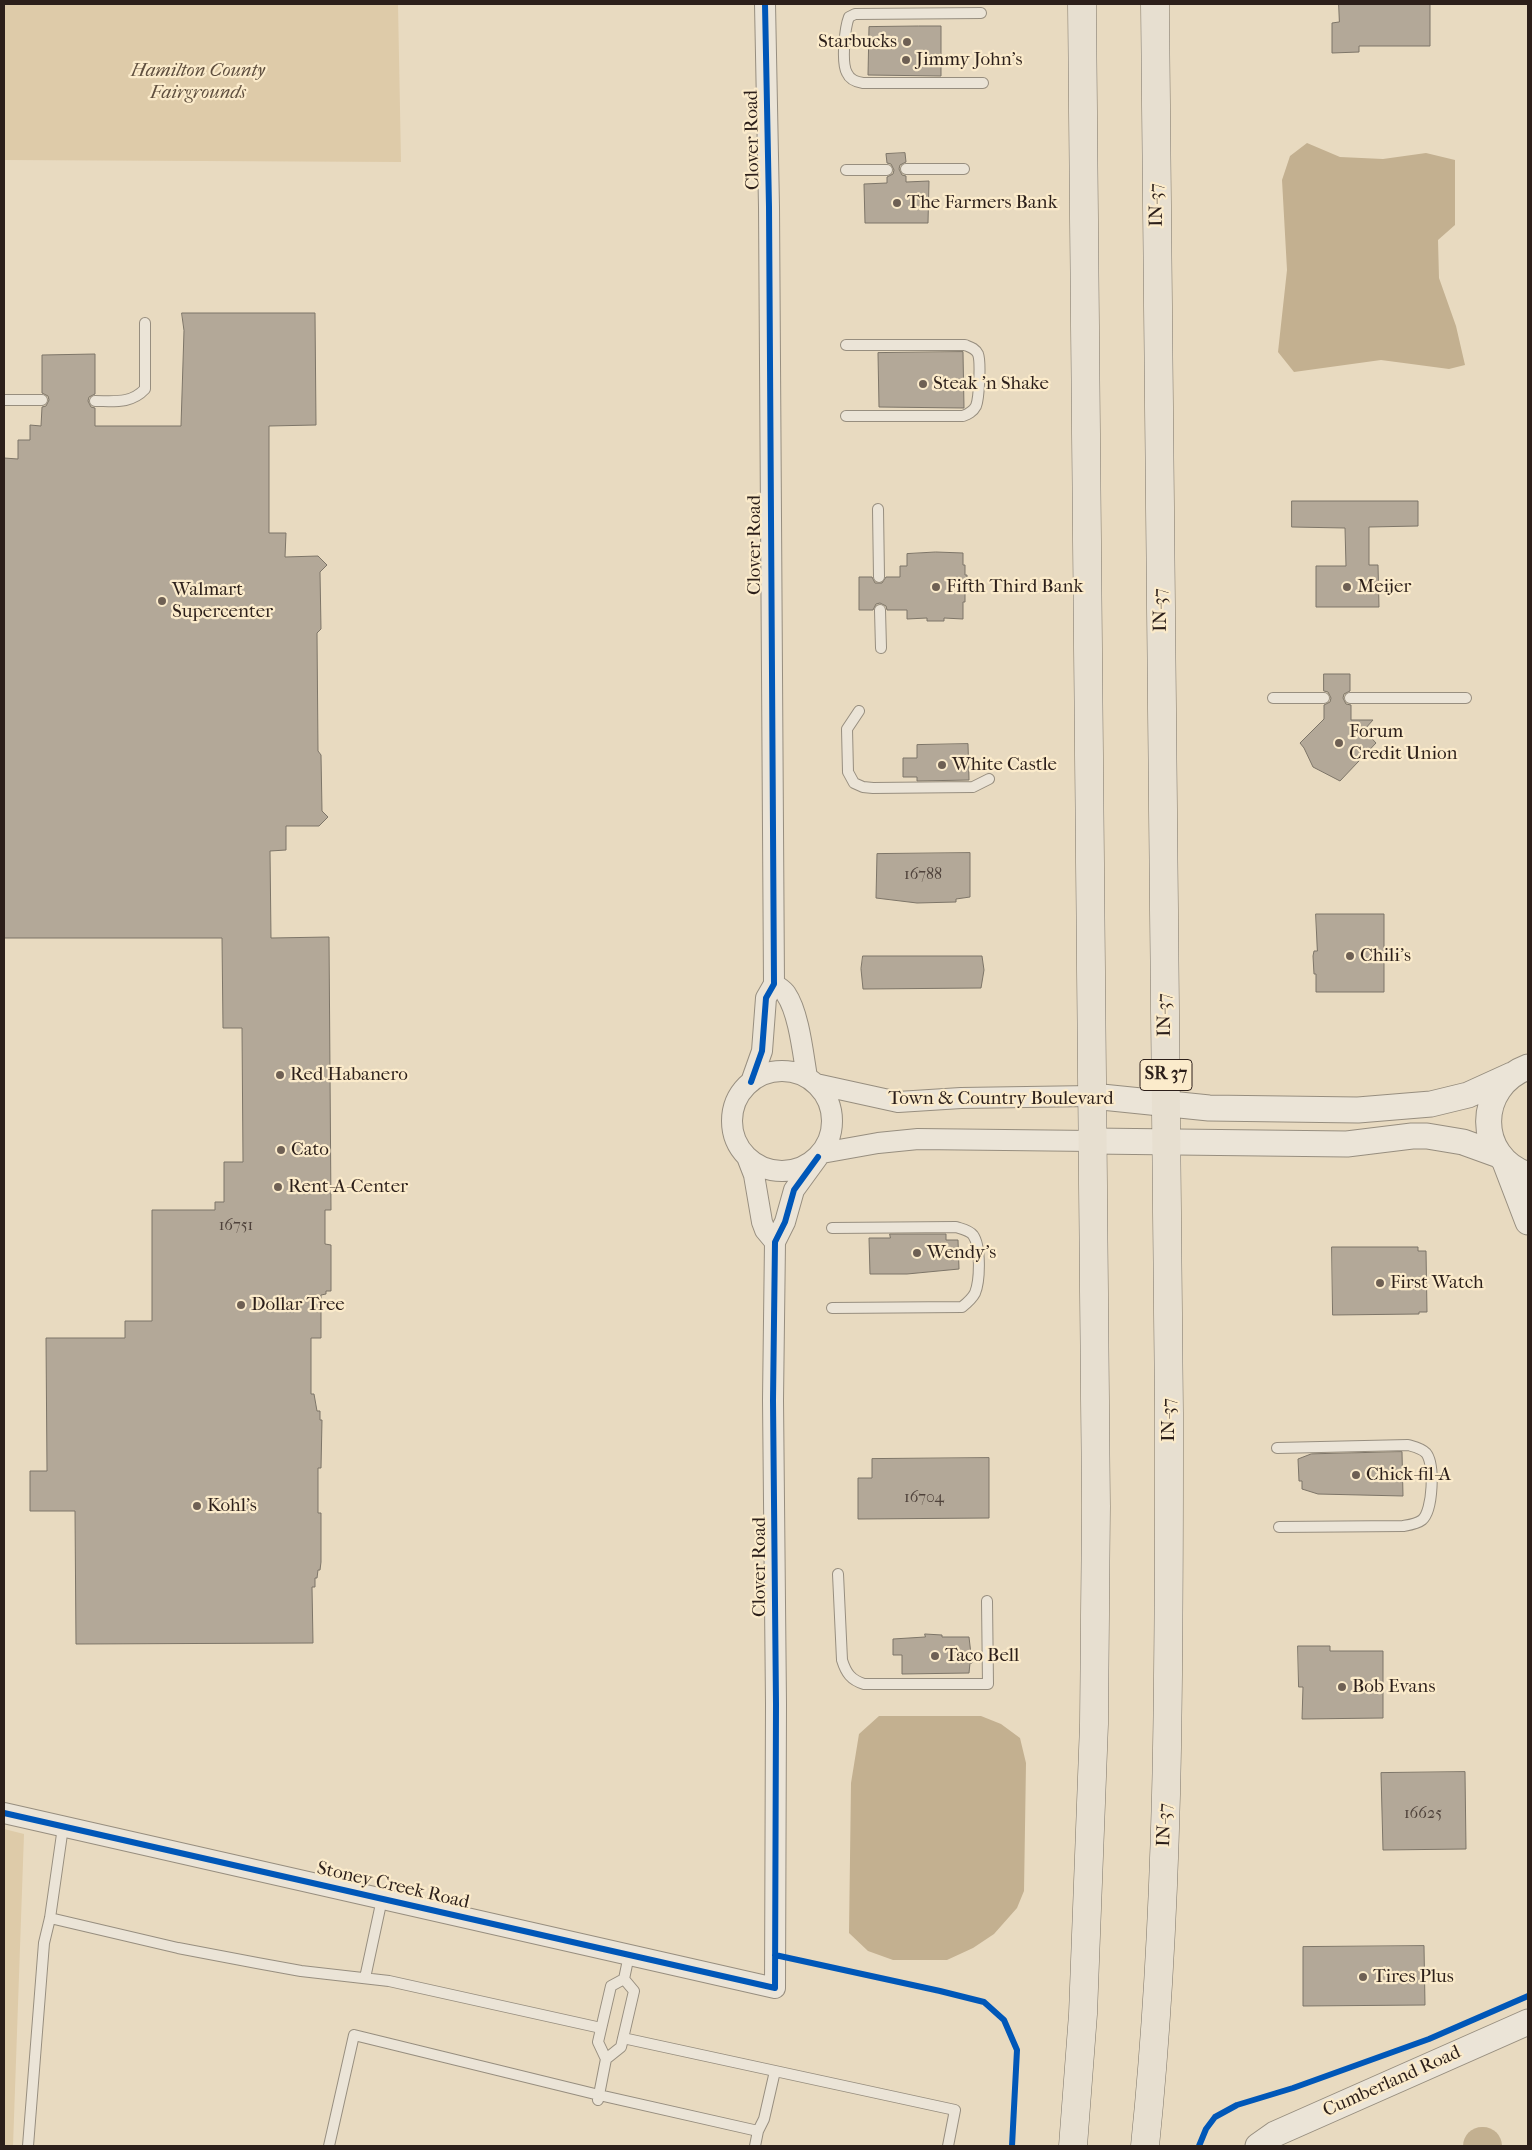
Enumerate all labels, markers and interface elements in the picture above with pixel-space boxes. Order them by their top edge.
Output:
place label: Starbucks [818,31,897,53]
marker: Starbucks [901,36,913,48]
place label: Jimmy John's [916,49,1023,71]
marker: Jimmy John's [900,54,912,66]
park label: Hamilton County Fairgrounds [131,60,265,104]
street label: Clover Road [741,90,765,190]
street label: IN-37 [1145,183,1169,227]
place label: The Farmers Bank [907,192,1057,214]
marker: The Farmers Bank [891,197,903,209]
place label: Steak 'n Shake [933,373,1049,395]
marker: Steak 'n Shake [917,378,929,390]
street label: Clover Road [744,495,766,595]
place label: Fifth Third Bank [946,576,1083,598]
place label: Meijer [1357,576,1411,598]
place label: Walmart Supercenter [172,579,273,623]
marker: Fifth Third Bank [930,581,942,593]
marker: Meijer [1341,581,1353,593]
street label: IN-37 [1149,588,1173,632]
marker: Walmart Supercenter [156,595,168,607]
place label: Forum Credit Union [1349,721,1458,765]
marker: Forum Credit Union [1333,737,1345,749]
place label: White Castle [952,754,1057,776]
marker: White Castle [936,759,948,771]
house number: 16788 [904,865,942,885]
place label: Chili's [1360,945,1411,967]
marker: Chili's [1344,950,1356,962]
street label: IN-37 [1153,993,1177,1037]
road number: SR 37 [1140,1060,1192,1090]
place label: Red Habanero [290,1064,408,1086]
marker: Red Habanero [274,1069,286,1081]
street label: Town & Country Boulevard [888,1088,1114,1110]
place label: Cato [291,1139,329,1161]
marker: Cato [275,1144,287,1156]
place label: Rent-A-Center [288,1176,408,1198]
marker: Rent-A-Center [272,1181,284,1193]
house number: 16751 [219,1216,253,1236]
place label: Wendy's [927,1242,996,1264]
marker: Wendy's [911,1247,923,1259]
place label: First Watch [1390,1272,1484,1294]
marker: First Watch [1374,1277,1386,1289]
place label: Dollar Tree [251,1294,345,1316]
marker: Dollar Tree [235,1299,247,1311]
street label: IN-37 [1158,1398,1180,1442]
place label: Chick-fil-A [1366,1464,1451,1486]
marker: Chick-fil-A [1350,1469,1362,1481]
house number: 16704 [904,1488,944,1508]
place label: Kohl's [207,1495,257,1517]
marker: Kohl's [191,1500,203,1512]
street label: Clover Road [749,1517,771,1617]
place label: Taco Bell [945,1645,1019,1667]
marker: Taco Bell [929,1650,941,1662]
place label: Bob Evans [1352,1676,1435,1698]
marker: Bob Evans [1336,1681,1348,1693]
street label: IN-37 [1153,1803,1177,1847]
house number: 16625 [1404,1804,1442,1824]
street label: Stoney Creek Road [314,1857,472,1915]
place label: Tires Plus [1373,1966,1454,1988]
marker: Tires Plus [1357,1971,1369,1983]
street label: Cumberland Road [1320,2041,1464,2123]

